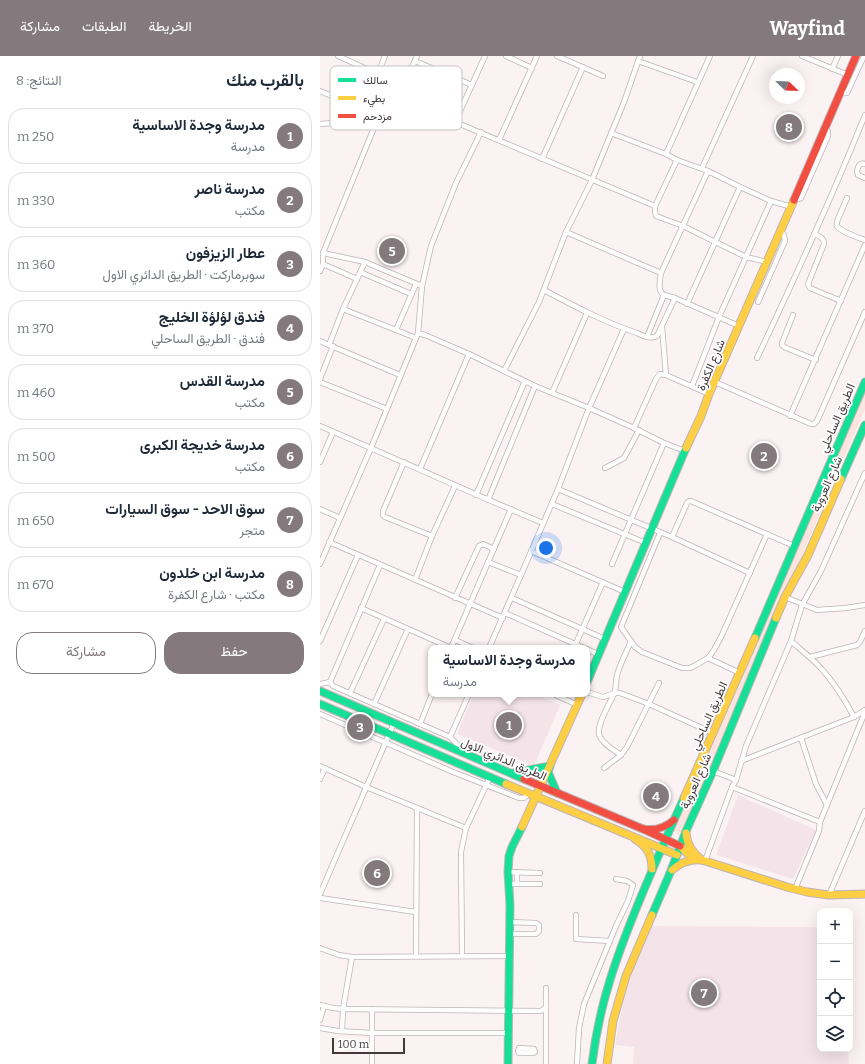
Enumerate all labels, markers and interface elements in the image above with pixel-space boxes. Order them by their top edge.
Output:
text: Wayfind [769,17,845,40]
text: مشاركة [20,18,60,35]
text: الطبقات [82,18,126,35]
text: الخريطة [148,18,192,35]
legend [330,66,462,130]
north arrow [769,68,805,104]
text: بالقرب منك [226,70,304,91]
text: النتائج: 8 [16,73,62,88]
text: سالك [363,74,388,87]
text: بطيء [363,92,385,108]
text: مزدحم [363,110,392,124]
pin: 8 [776,112,802,142]
text: مدرسة وجدة الاساسية [132,116,265,134]
text: 250 m [17,129,54,144]
text: 1 [287,129,293,144]
text: مدرسة [231,139,265,154]
text: مدرسة ناصر [195,180,265,198]
text: 330 m [17,193,55,208]
text: 2 [286,193,294,208]
text: مكتب [235,203,265,218]
pin: 5 [379,236,405,266]
text: عطار الزيزفون [186,244,265,262]
text: 360 m [17,257,55,272]
text: 3 [286,257,294,272]
text: سوبرماركت · الطريق الدائري الاول [103,267,265,282]
text: فندق لؤلؤة الخليج [159,308,265,326]
text: 370 m [17,321,54,336]
text: 4 [286,321,294,336]
text: فندق · الطريق الساحلي [151,331,265,346]
street label: شارع الكفرة [694,337,730,393]
text: مدرسة القدس [180,372,265,390]
street label: الطريق الساحلي [816,381,861,456]
text: 460 m [17,385,56,400]
text: 5 [286,385,294,400]
text: مكتب [235,395,265,410]
text: مدرسة خديجة الكبرى [140,436,265,454]
pin: 2 [751,441,777,471]
text: 500 m [17,449,56,464]
text: 6 [286,449,294,464]
street label: شارع العروبة [809,454,847,515]
text: مكتب [235,459,265,474]
text: سوق الاحد - سوق السيارات [105,500,265,518]
text: 650 m [17,513,55,528]
text: 7 [287,513,294,528]
text: متجر [240,523,265,538]
your location [536,538,556,558]
text: مدرسة ابن خلدون [159,564,265,582]
text: 670 m [17,577,54,592]
text: 8 [286,577,294,592]
text: مكتب · شارع الكفرة [168,587,265,602]
button: مشاركة [16,632,156,674]
button: حفظ [164,632,304,674]
popup [428,645,590,697]
text: مدرسة وجدة الاساسية [443,651,575,669]
text: مدرسة [443,674,477,689]
street label: الطريق الساحلي [688,680,733,754]
pin: 1 [496,710,522,740]
pin: 3 [347,712,373,742]
street label: الطريق الدائري الاول [458,735,549,786]
street label: شارع العروبة [678,751,716,812]
pin: 4 [643,781,669,811]
pin: 6 [364,858,390,888]
map controls [817,908,853,1052]
button: + [817,908,853,944]
button: − [817,944,853,980]
pin: 7 [691,978,717,1008]
button: locate [817,980,853,1016]
button: layers [817,1016,853,1052]
scale bar [332,1036,405,1055]
text: 100 m [338,1038,369,1051]

